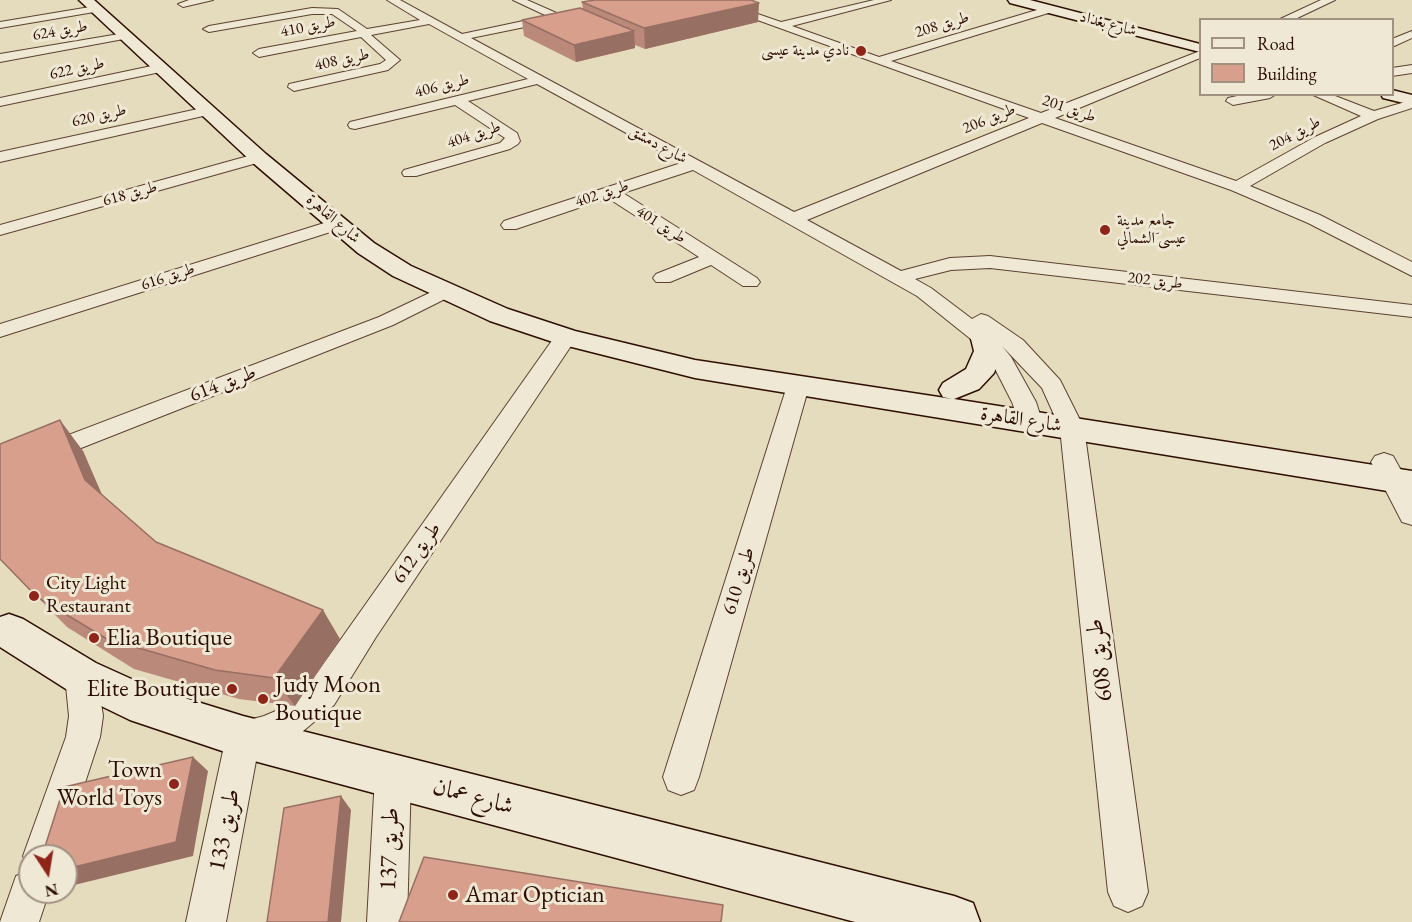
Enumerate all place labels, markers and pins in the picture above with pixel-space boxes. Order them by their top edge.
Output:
place label: نادي مدينة عيسى [761,41,849,61]
marker: نادي مدينة عيسى [854,44,868,58]
place label: جامع مدينة عيسى الشمالي [1117,211,1186,249]
marker: جامع مدينة عيسى الشمالي [1098,223,1112,237]
place label: City Light Restaurant [46,572,131,619]
marker: City Light Restaurant [27,589,41,603]
place label: Elia Boutique [106,624,232,652]
marker: Elia Boutique [87,631,101,645]
place label: Judy Moon Boutique [275,671,381,727]
place label: Elite Boutique [87,675,220,703]
marker: Elite Boutique [225,682,239,696]
marker: Judy Moon Boutique [256,692,270,706]
place label: Town World Toys [57,756,162,812]
marker: Town World Toys [167,777,181,791]
place label: Amar Optician [465,881,605,909]
marker: Amar Optician [446,888,460,902]

